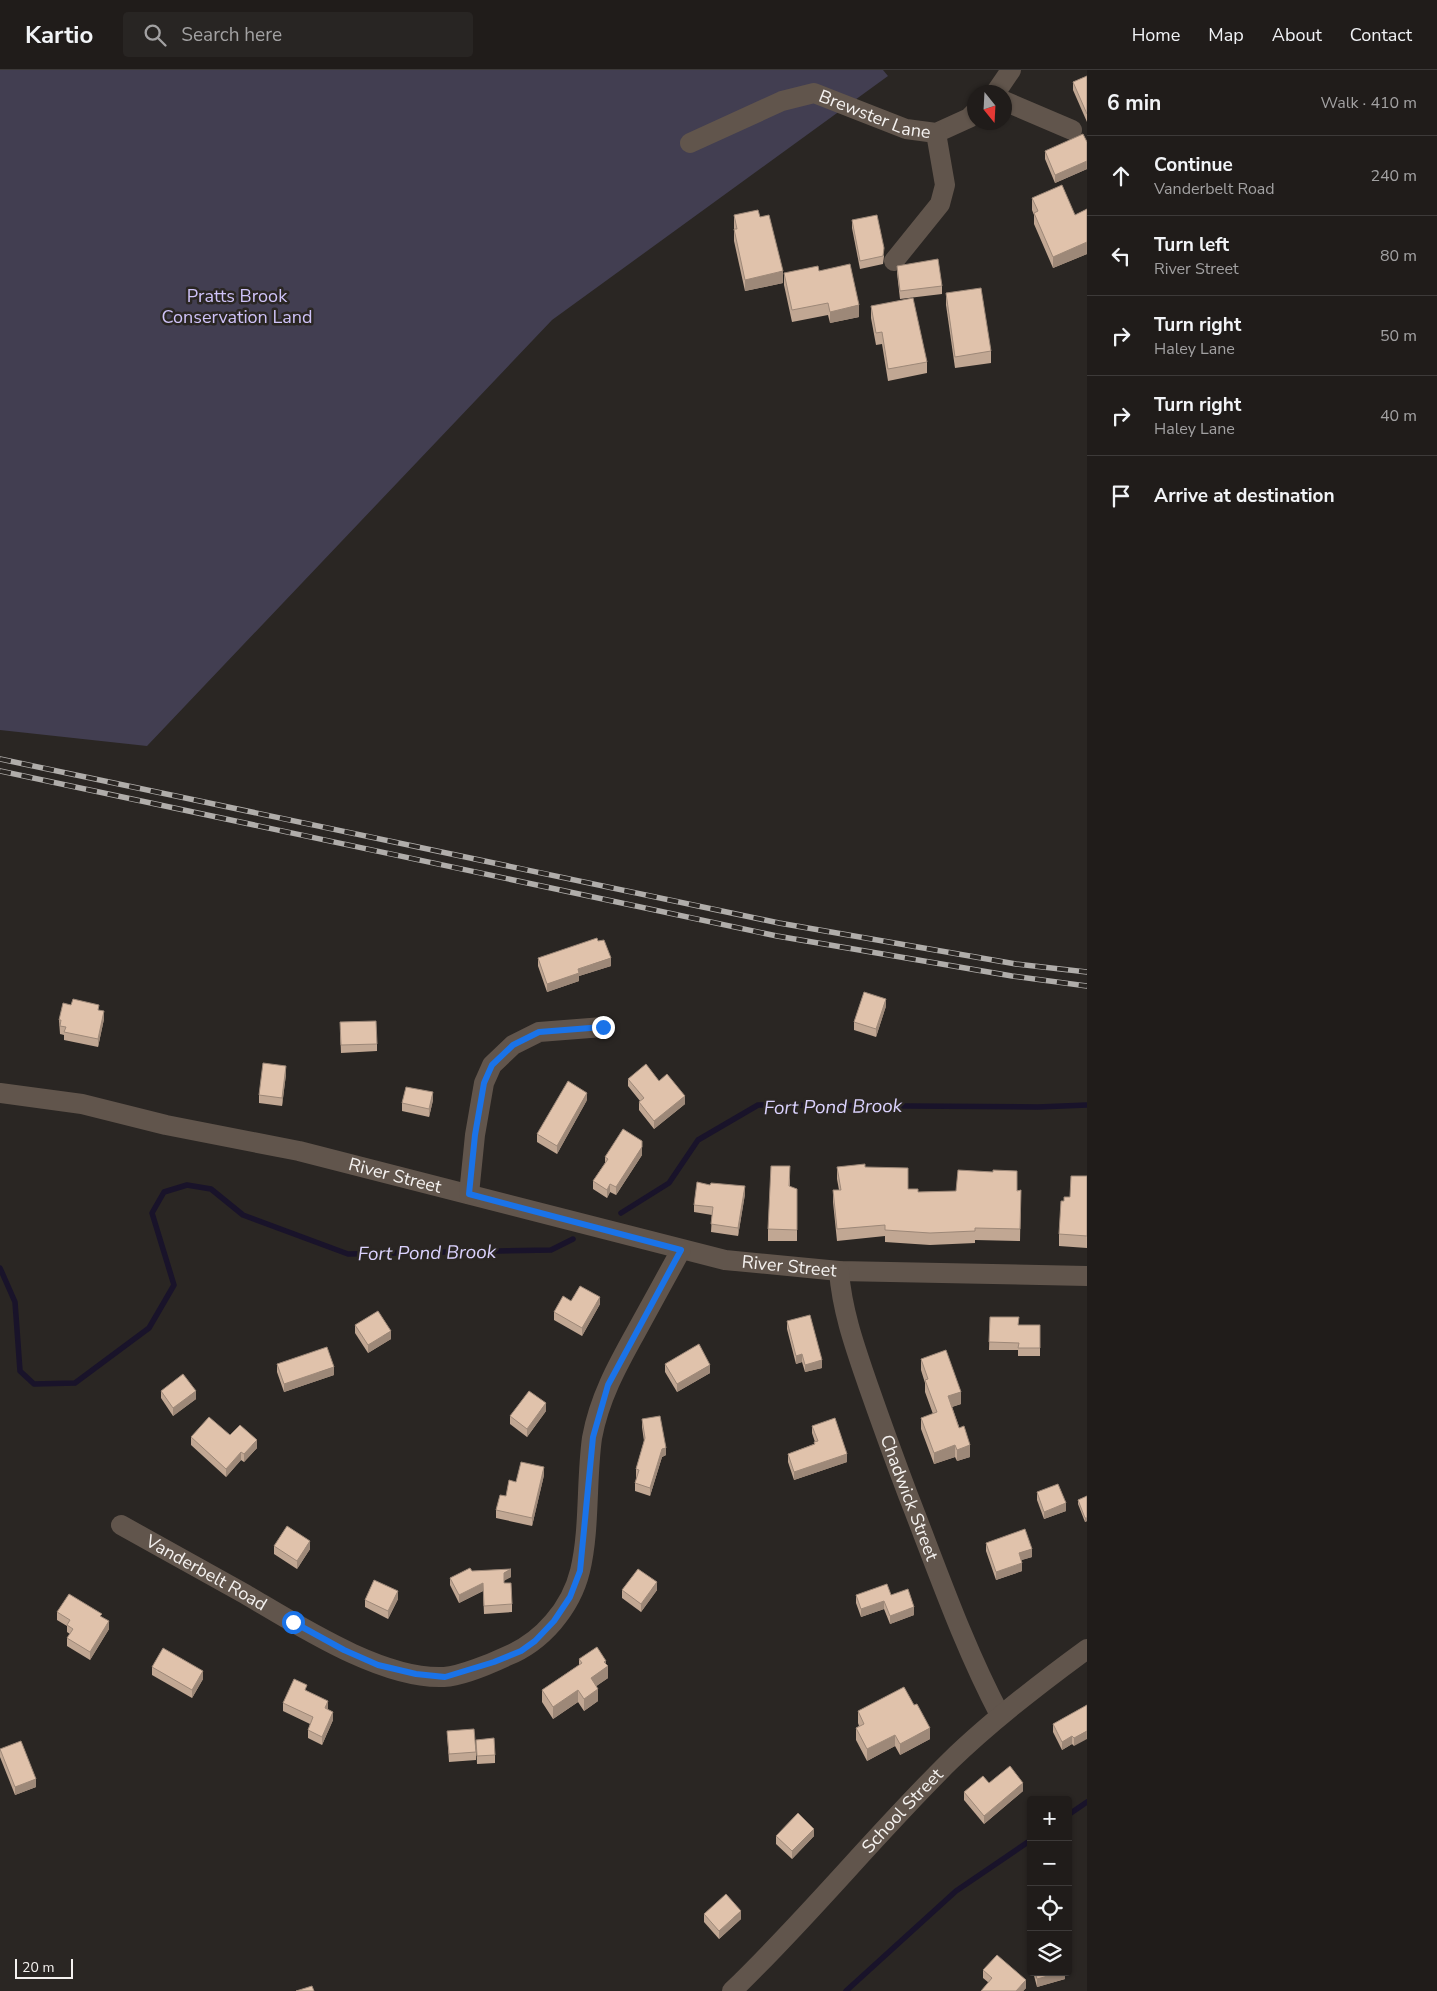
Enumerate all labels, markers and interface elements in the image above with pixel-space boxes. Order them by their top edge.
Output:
search box [123,12,473,57]
text: Kartio [25,19,93,51]
icon: search [141,21,169,49]
text: Search here [181,22,282,48]
text: Home [1132,23,1180,47]
text: Map [1208,23,1244,47]
text: About [1272,23,1322,47]
text: Contact [1350,23,1412,47]
street label: Brewster Lane [815,84,932,144]
north arrow [967,85,1012,130]
text: 6 min [1107,89,1161,117]
text: Walk · 410 m [1321,92,1417,114]
text: Continue [1154,152,1233,178]
icon: ahead [1107,162,1135,190]
text: 240 m [1370,165,1417,187]
text: Vanderbelt Road [1154,178,1275,200]
text: Turn left [1154,232,1229,258]
icon: left [1107,242,1135,270]
text: 80 m [1380,245,1417,267]
text: River Street [1154,258,1239,280]
park label: Pratts Brook Conservation Land [162,284,312,329]
text: Turn right [1154,312,1241,338]
icon: right [1107,322,1135,350]
text: 50 m [1380,325,1417,347]
text: Haley Lane [1154,338,1235,360]
text: Turn right [1154,392,1241,418]
icon: right [1107,402,1135,430]
text: 40 m [1380,405,1417,427]
text: Haley Lane [1154,418,1235,440]
icon: arrive [1107,482,1135,510]
text: Arrive at destination [1154,483,1335,509]
route end [592,1016,615,1039]
water label: Fort Pond Brook [764,1093,903,1121]
street label: River Street [346,1152,445,1199]
water label: Fort Pond Brook [358,1239,497,1267]
street label: River Street [741,1250,838,1283]
street label: Chadwick Street [875,1431,944,1565]
street label: Vanderbelt Road [141,1529,272,1616]
route start [282,1611,305,1634]
street label: School Street [856,1762,949,1858]
map controls [1027,1796,1072,1976]
button: + [1027,1796,1072,1841]
button: − [1027,1841,1072,1886]
button: locate [1027,1886,1072,1931]
button: layers [1027,1931,1072,1976]
scale bar [15,1956,72,1979]
text: 20 m [22,1958,54,1977]

